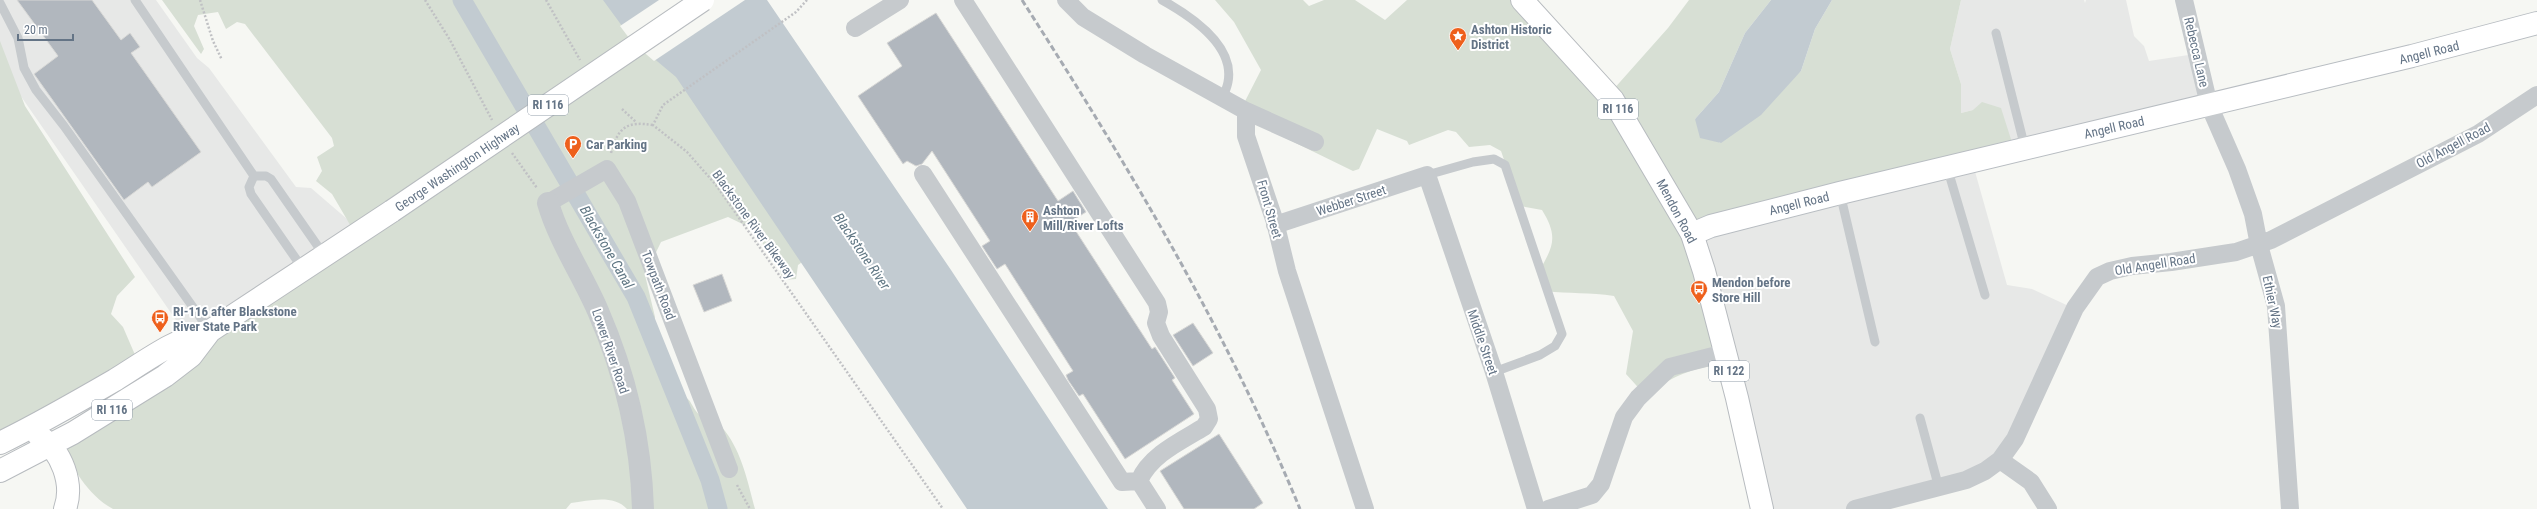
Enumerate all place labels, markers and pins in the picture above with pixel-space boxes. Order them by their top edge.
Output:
place label: Ashton Historic District [1471,22,1552,52]
place icon: Ashton Historic District [1448,26,1468,51]
parking icon: Car Parking [563,134,583,159]
place label: Car Parking [586,137,647,152]
place label: Ashton Mill/River Lofts [1043,203,1124,233]
building icon: Ashton Mill/River Lofts [1020,207,1040,232]
place label: Mendon before Store Hill [1712,275,1791,305]
bus stop icon: Mendon before Store Hill [1689,279,1709,304]
place label: RI-116 after Blackstone River State Park [173,304,297,334]
bus stop icon: RI-116 after Blackstone River State Park [150,308,170,333]

